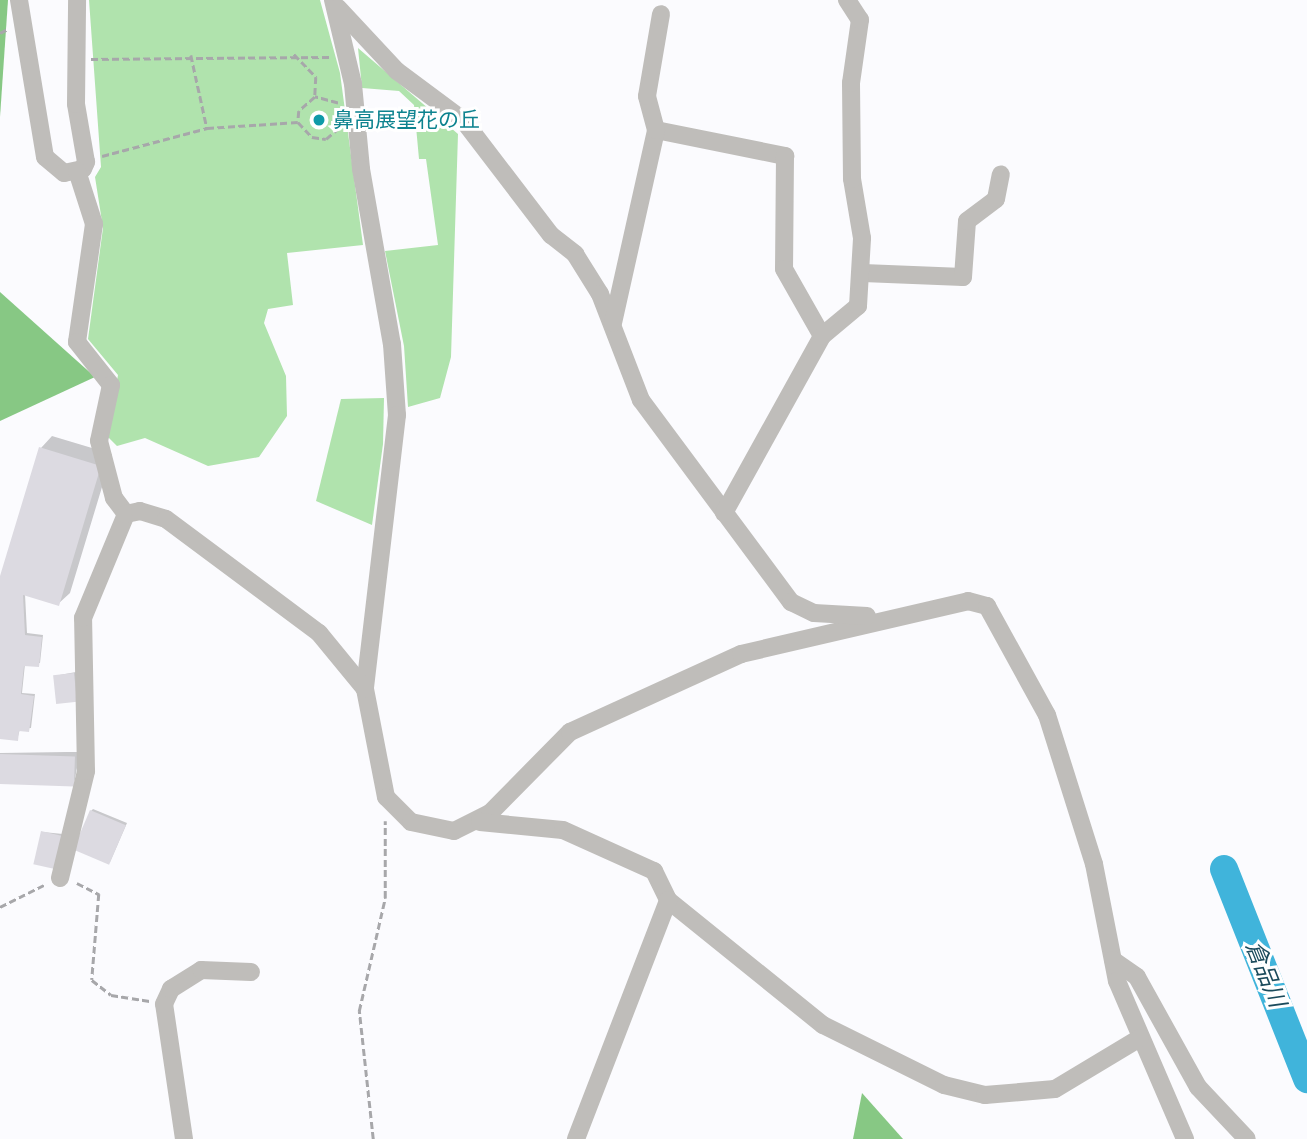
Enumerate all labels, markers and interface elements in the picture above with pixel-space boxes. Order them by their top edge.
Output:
place label: 鼻高展望花の丘 [333,107,480,133]
marker: 鼻高展望花の丘 [311,112,327,128]
water label: 倉品川 [1240,937,1292,1011]

